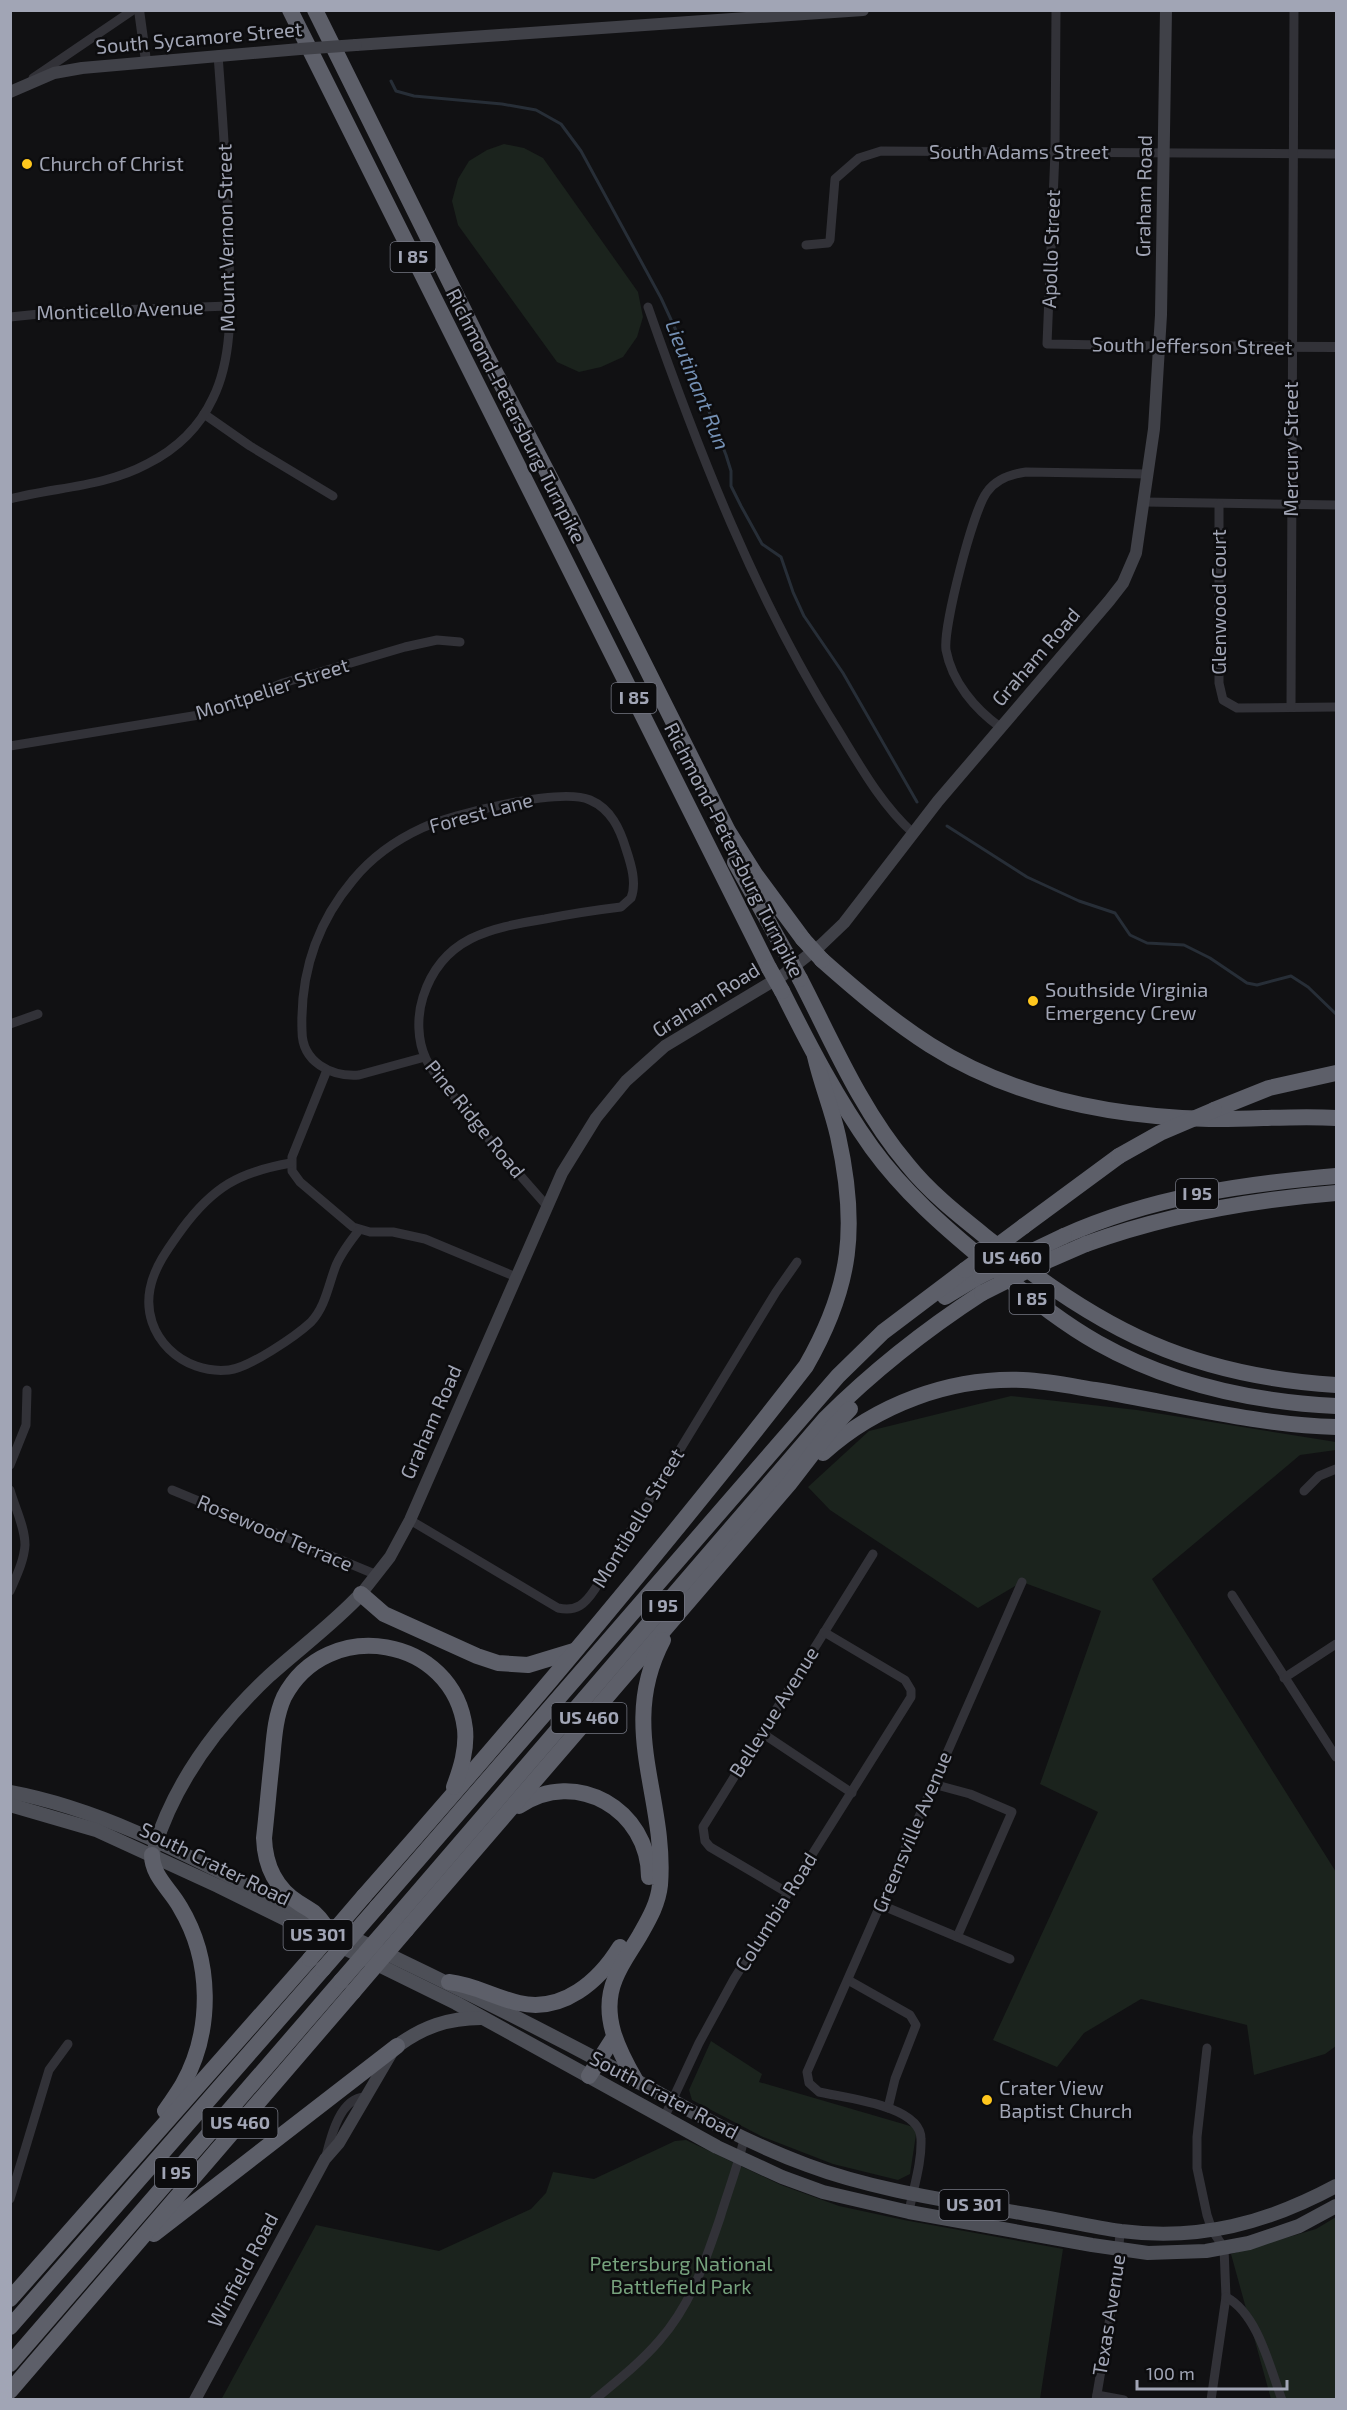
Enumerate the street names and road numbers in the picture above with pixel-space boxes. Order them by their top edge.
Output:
street label: South Sycamore Street [95,16,304,58]
street label: Graham Road [1130,135,1156,257]
street label: South Adams Street [929,139,1109,163]
street label: Mount Vernon Street [211,143,239,332]
street label: Apollo Street [1036,189,1064,309]
road number: I 85 [390,242,436,272]
street label: Richmond-Petersburg Turnpike [442,284,592,547]
street label: Monticello Avenue [36,294,204,324]
street label: South Jefferson Street [1091,331,1293,359]
street label: Mercury Street [1278,381,1302,517]
street label: Glenwood Court [1206,529,1230,675]
street label: Graham Road [986,602,1084,710]
street label: Montpelier Street [192,652,352,724]
road number: I 85 [612,683,656,713]
street label: Richmond-Petersburg Turnpike [660,718,810,981]
street label: Forest Lane [426,787,535,837]
street label: Graham Road [647,957,764,1042]
street label: Pine Ridge Road [421,1055,531,1182]
road number: I 95 [1176,1179,1218,1209]
road number: US 460 [974,1243,1050,1273]
road number: I 85 [1010,1284,1054,1314]
street label: Graham Road [394,1361,466,1482]
street label: Montibello Street [586,1443,688,1592]
street label: Rosewood Terrace [194,1488,357,1576]
road number: I 95 [642,1591,684,1621]
street label: Bellevue Avenue [723,1642,823,1781]
road number: US 460 [552,1703,626,1733]
street label: Greensville Avenue [866,1747,956,1916]
street label: South Crater Road [136,1816,295,1910]
street label: Columbia Road [729,1848,821,1975]
road number: US 301 [284,1920,352,1950]
street label: South Crater Road [586,2045,743,2143]
road number: US 460 [202,2108,278,2138]
road number: I 95 [155,2158,197,2188]
road number: US 301 [940,2190,1008,2220]
street label: Winfield Road [202,2208,282,2331]
street label: Texas Avenue [1087,2252,1129,2377]

